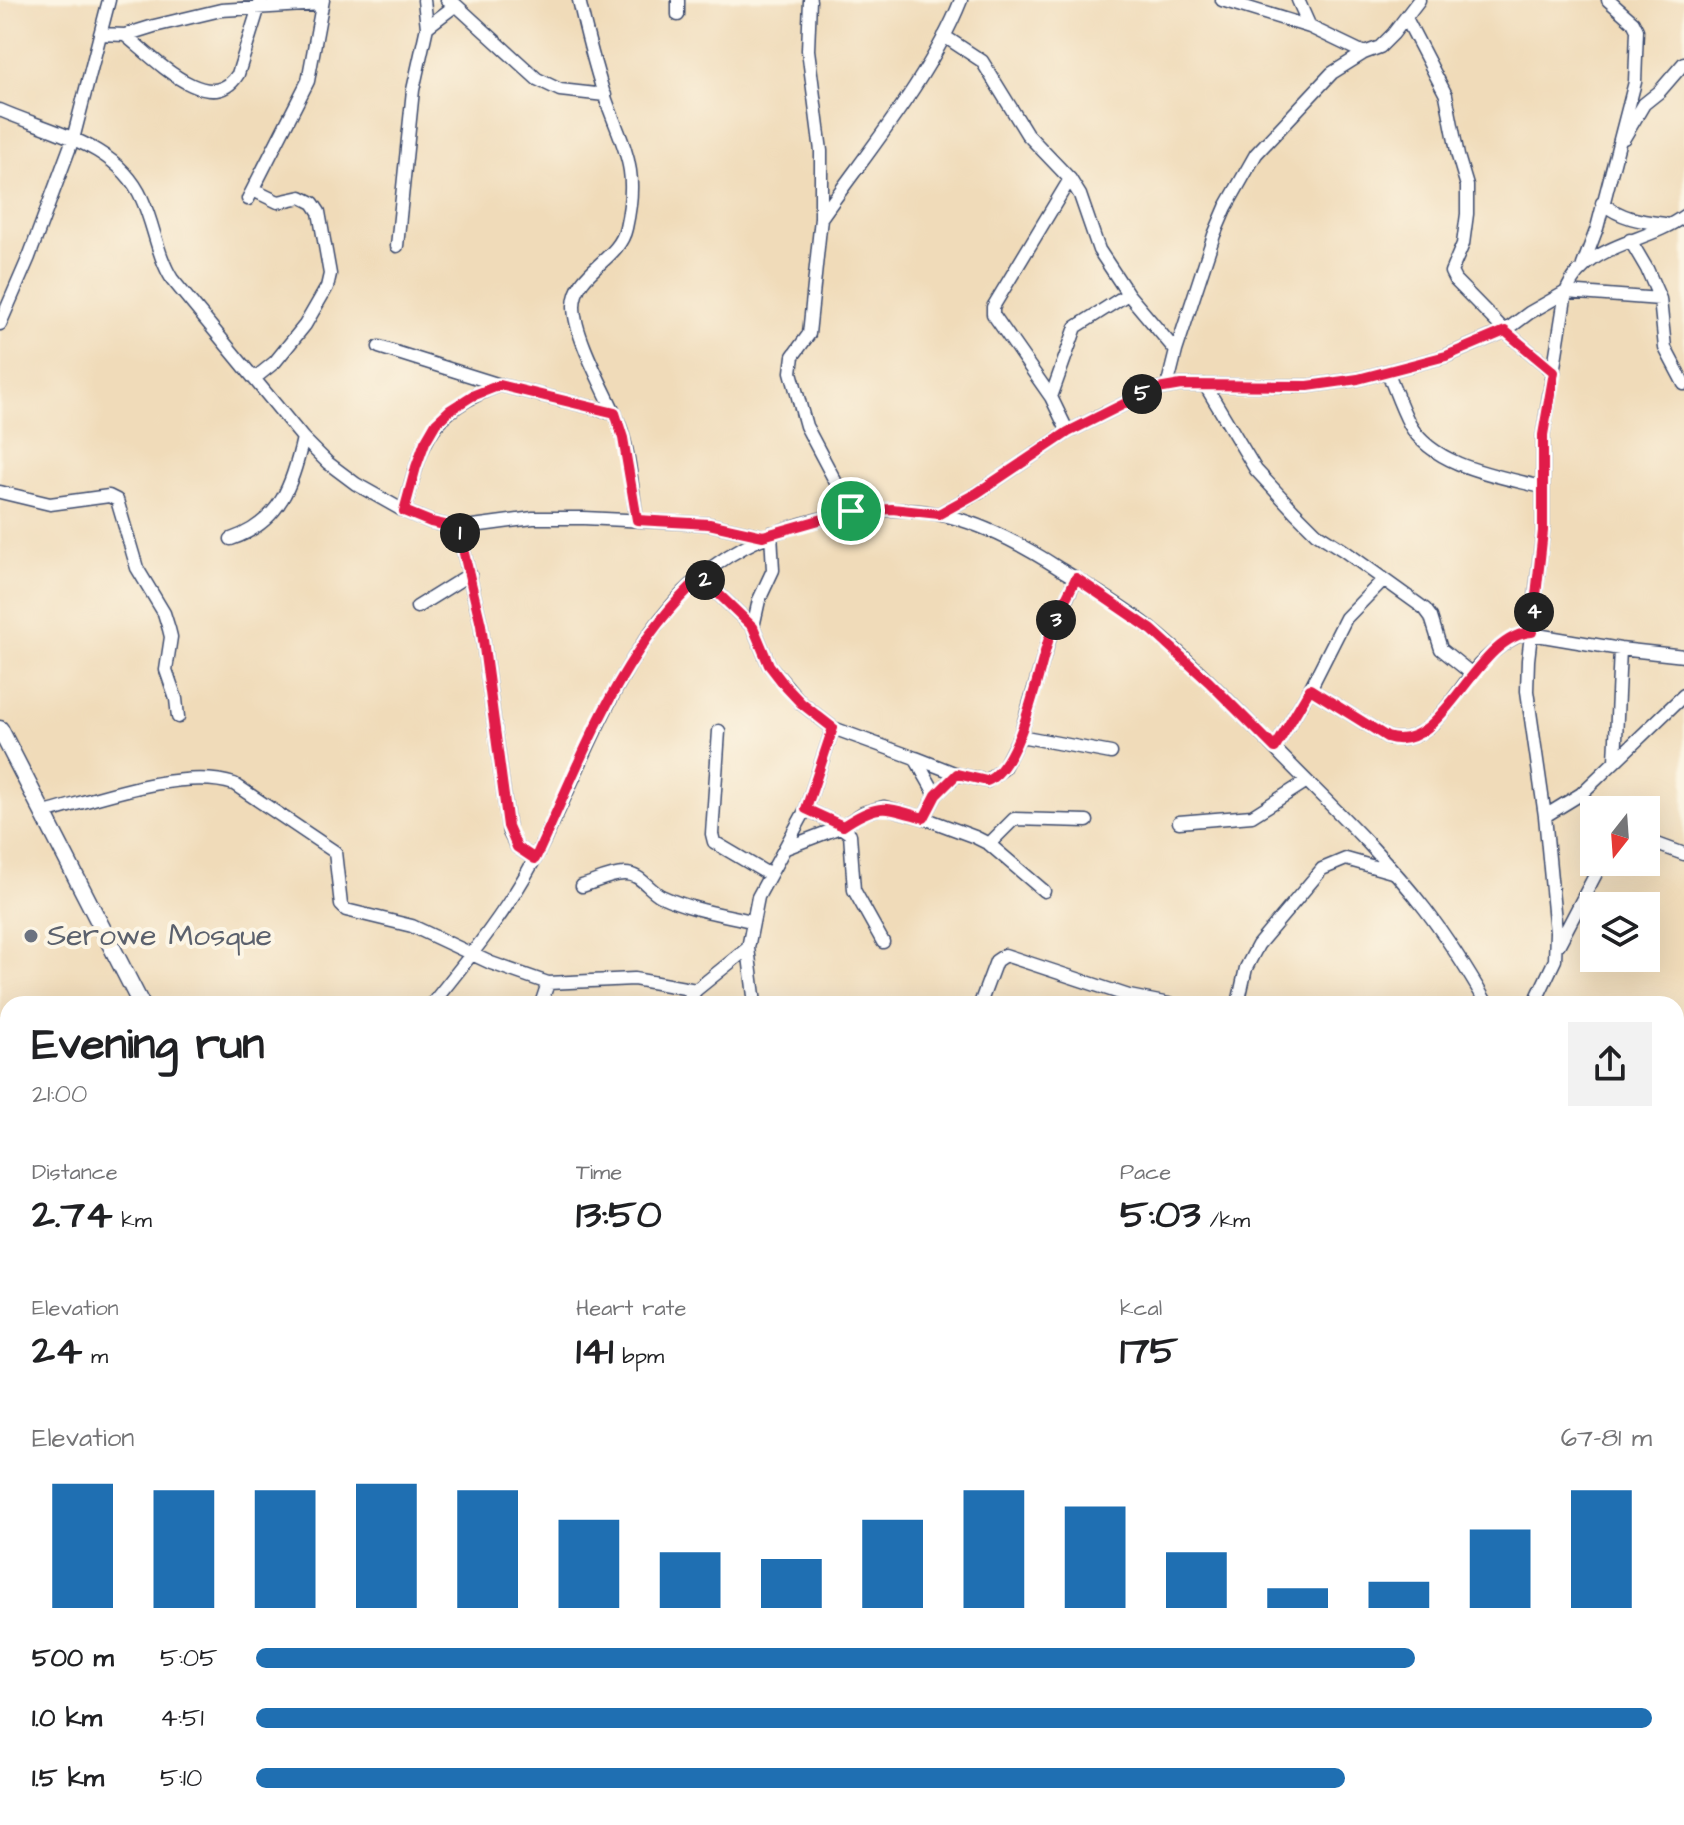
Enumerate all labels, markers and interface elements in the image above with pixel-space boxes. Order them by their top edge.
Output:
pin: 5 [1122,374,1162,414]
text: 5 [1134,378,1150,409]
pin [817,477,885,545]
icon: arrive [829,489,873,533]
pin: 1 [440,513,480,553]
text: 1 [459,517,461,548]
pin: 2 [685,560,725,600]
text: 2 [699,564,711,595]
pin: 4 [1514,592,1554,632]
text: 4 [1527,596,1541,627]
pin: 3 [1036,600,1076,640]
text: 3 [1050,604,1062,635]
north arrow [1580,796,1660,876]
map controls [1580,796,1660,972]
button: layers [1580,892,1660,972]
place label: Serowe Mosque [47,915,272,957]
marker: Serowe Mosque [22,927,40,945]
text: Evening run [32,1015,264,1076]
button: share [1568,1022,1652,1106]
text: 21:00 [32,1076,87,1112]
text: Distance [32,1157,118,1188]
text: Time [576,1157,622,1188]
text: Pace [1120,1157,1171,1188]
text: 2.74 [32,1188,112,1243]
text: 13:50 [576,1188,662,1243]
text: 5:03 [1120,1188,1201,1243]
text: km [112,1205,152,1236]
text: /km [1201,1205,1250,1236]
text: Elevation [32,1293,119,1324]
text: Heart rate [576,1293,686,1324]
text: kcal [1120,1293,1162,1324]
text: 24 [32,1324,82,1379]
text: 141 [576,1324,613,1379]
text: 175 [1120,1324,1178,1379]
text: m [82,1341,108,1372]
text: bpm [613,1341,664,1372]
text: Elevation [32,1420,134,1456]
text: 67–81 m [1561,1420,1652,1456]
text: 500 m [32,1640,114,1676]
text: 5:05 [160,1640,218,1676]
text: 1.0 km [32,1700,102,1736]
text: 4:51 [160,1700,204,1736]
text: 1.5 km [32,1760,104,1796]
text: 5:10 [160,1760,202,1796]

